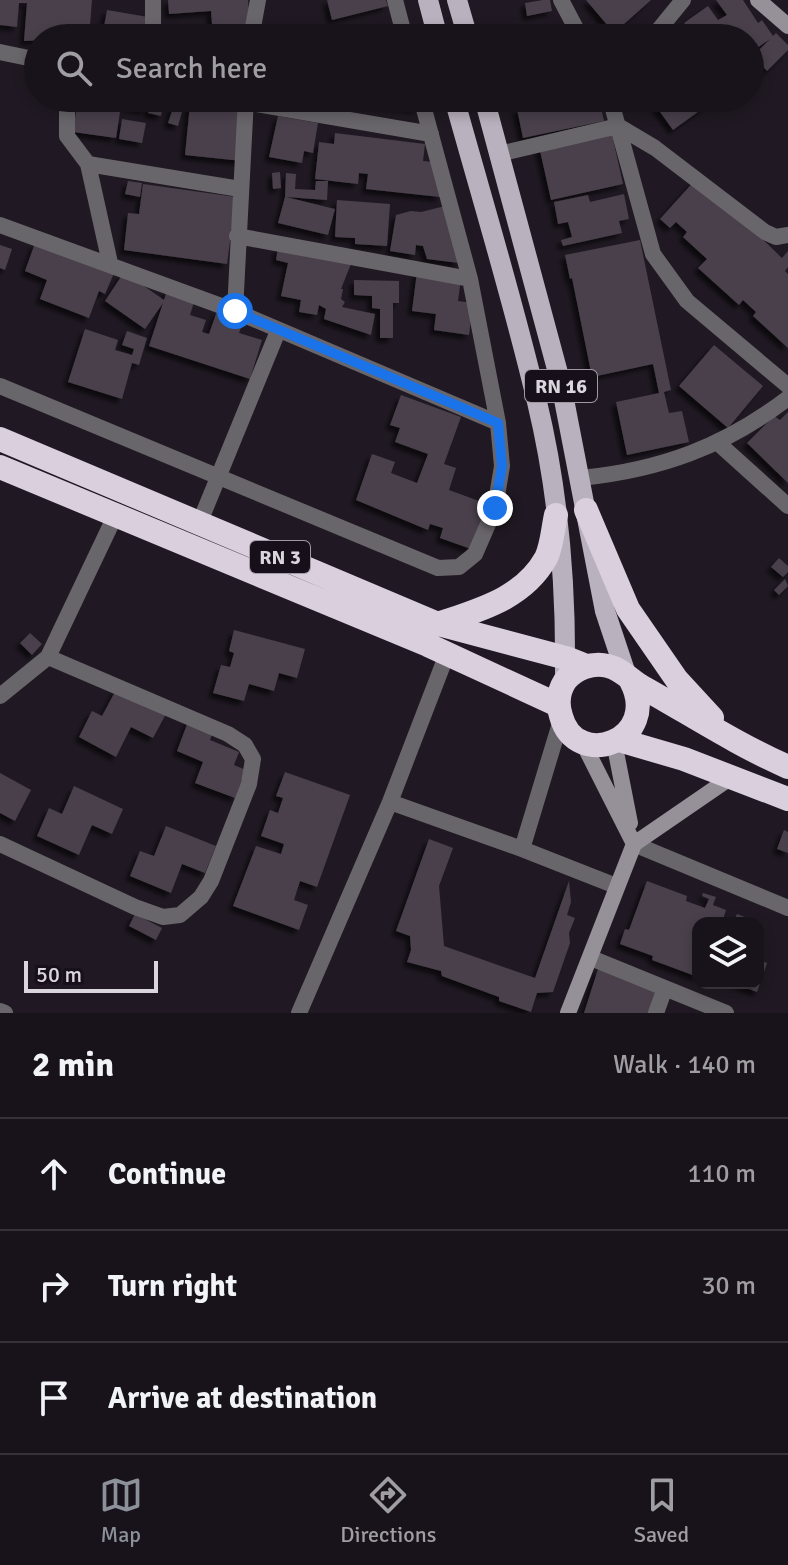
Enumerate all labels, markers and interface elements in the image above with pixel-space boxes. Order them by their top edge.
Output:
search box [24,24,764,112]
icon: search [52,46,96,90]
text: Search here [116,50,267,87]
route start [217,293,253,329]
road number: RN 16 [525,370,597,402]
route end [477,490,513,526]
road number: RN 3 [250,541,310,573]
map controls [692,917,764,989]
button: layers [692,917,764,989]
scale bar [24,957,158,993]
text: 50 m [36,961,82,988]
text: 2 min [32,1044,114,1086]
text: Walk · 140 m [613,1049,756,1081]
icon: ahead [32,1152,76,1196]
text: Continue [108,1156,226,1193]
text: 110 m [687,1158,756,1190]
icon: right [32,1264,76,1308]
text: Turn right [108,1268,237,1305]
text: 30 m [701,1270,756,1302]
icon: arrive [32,1376,76,1420]
text: Arrive at destination [108,1380,377,1417]
tab: Map [99,1473,143,1548]
tab: Directions [340,1473,436,1548]
tab: Saved [634,1473,689,1548]

